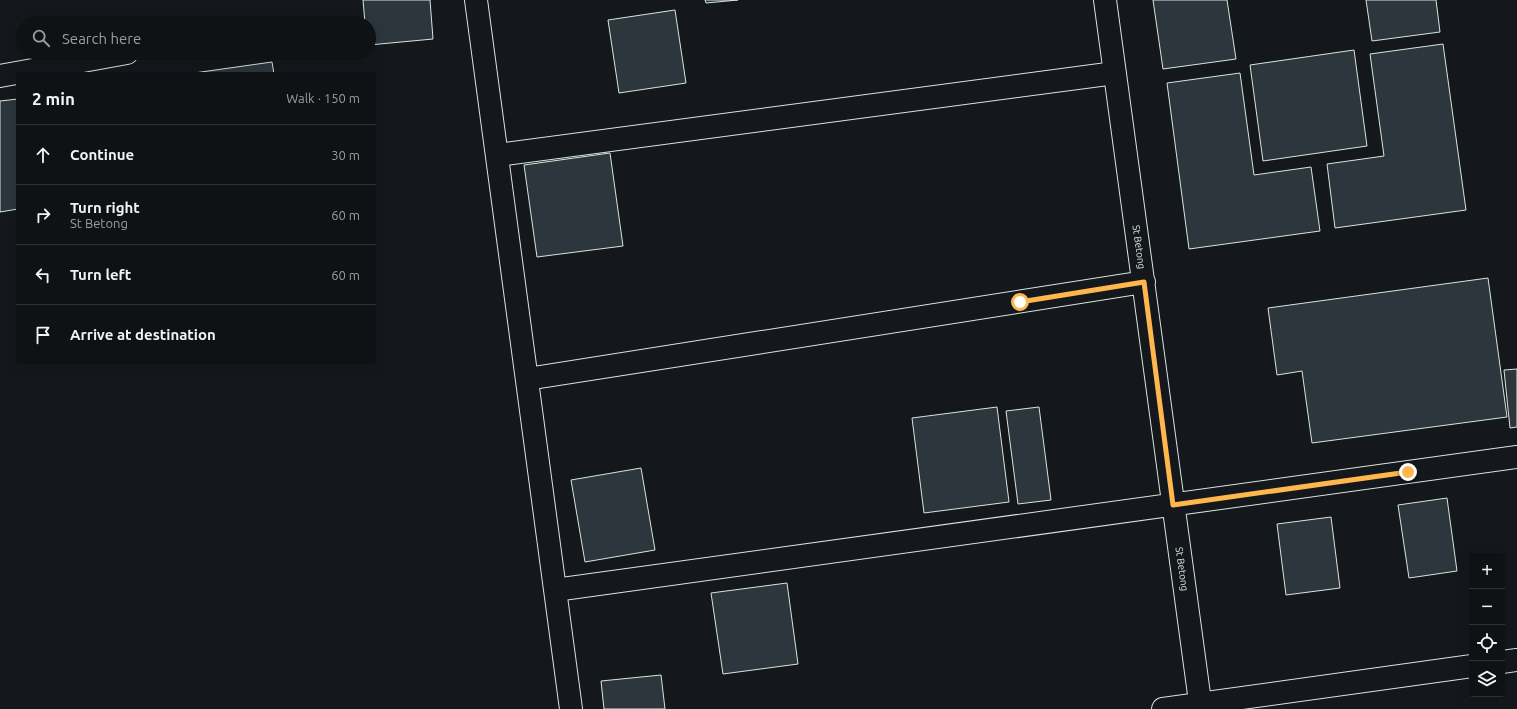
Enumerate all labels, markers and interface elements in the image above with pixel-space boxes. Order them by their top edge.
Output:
search box [16,16,376,60]
icon: search [30,27,52,49]
text: Search here [62,30,141,47]
text: 2 min [32,89,75,108]
text: Walk · 150 m [286,91,360,105]
icon: ahead [32,144,54,166]
text: Continue [70,146,134,163]
text: 30 m [331,148,360,162]
text: Turn right [70,199,140,216]
icon: right [32,204,54,226]
text: 60 m [331,208,360,222]
text: St Betong [70,216,128,230]
street label: St Betong [1130,224,1148,270]
icon: left [32,264,54,286]
text: Turn left [70,266,131,283]
text: 60 m [331,268,360,282]
route start [1011,293,1029,311]
icon: arrive [32,324,54,346]
text: Arrive at destination [70,326,216,343]
route end [1399,463,1417,481]
street label: St Betong [1173,546,1191,592]
map controls [1469,553,1505,697]
button: + [1469,553,1505,589]
button: − [1469,589,1505,625]
button: locate [1469,625,1505,661]
button: layers [1469,661,1505,697]

